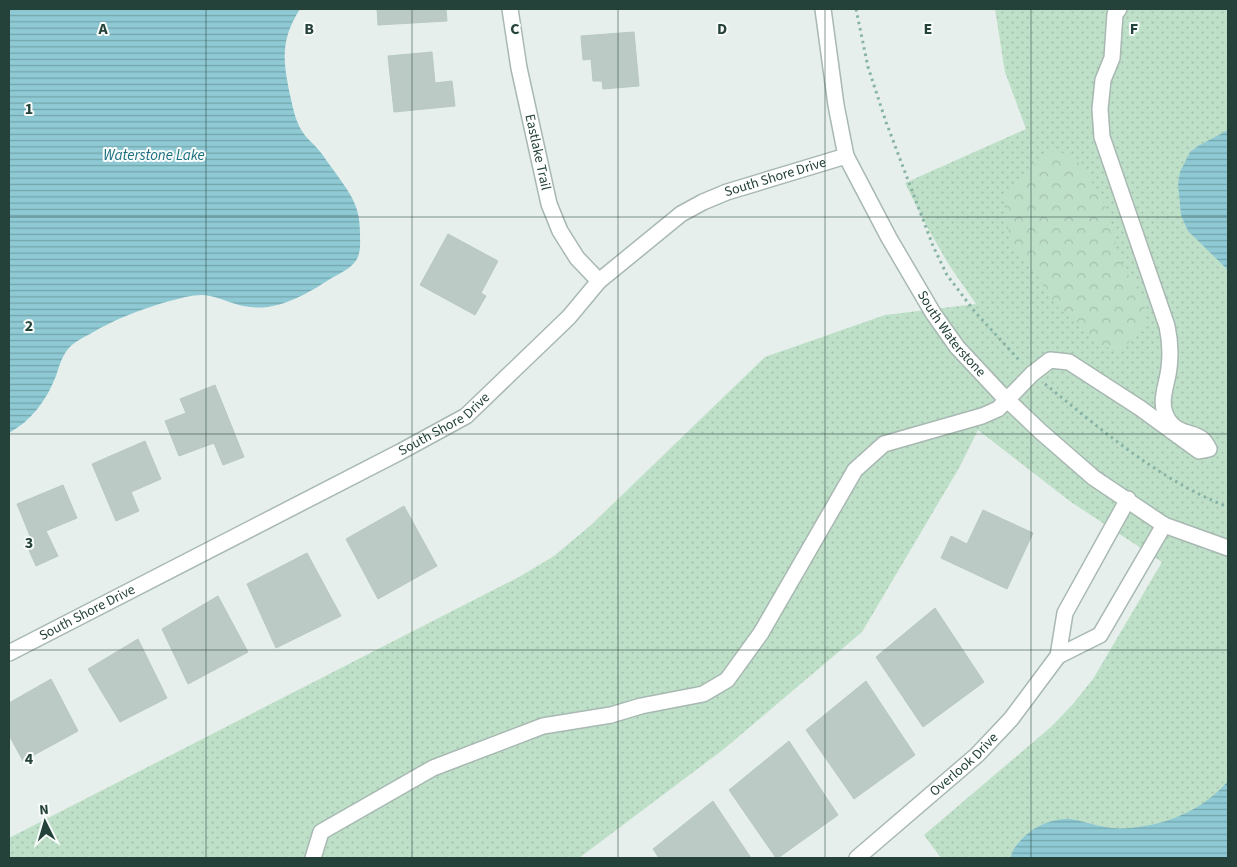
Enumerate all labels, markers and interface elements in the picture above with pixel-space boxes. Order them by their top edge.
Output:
text: A [97,18,108,40]
text: B [304,18,314,40]
text: C [510,18,520,40]
text: D [717,18,727,40]
text: E [924,18,932,40]
text: F [1130,18,1138,40]
text: 1 [25,98,33,120]
street label: Eastlake Trail [519,112,556,193]
water label: Waterstone Lake [103,145,205,166]
street label: South Shore Drive [722,153,829,202]
street label: South Waterstone [912,287,990,382]
text: 2 [25,315,33,337]
street label: South Shore Drive [395,388,495,461]
text: 3 [25,532,33,554]
street label: South Shore Drive [36,580,139,646]
street label: Overlook Drive [925,728,1003,801]
text: 4 [25,748,34,770]
north arrow [20,797,70,847]
text: N [38,800,49,820]

